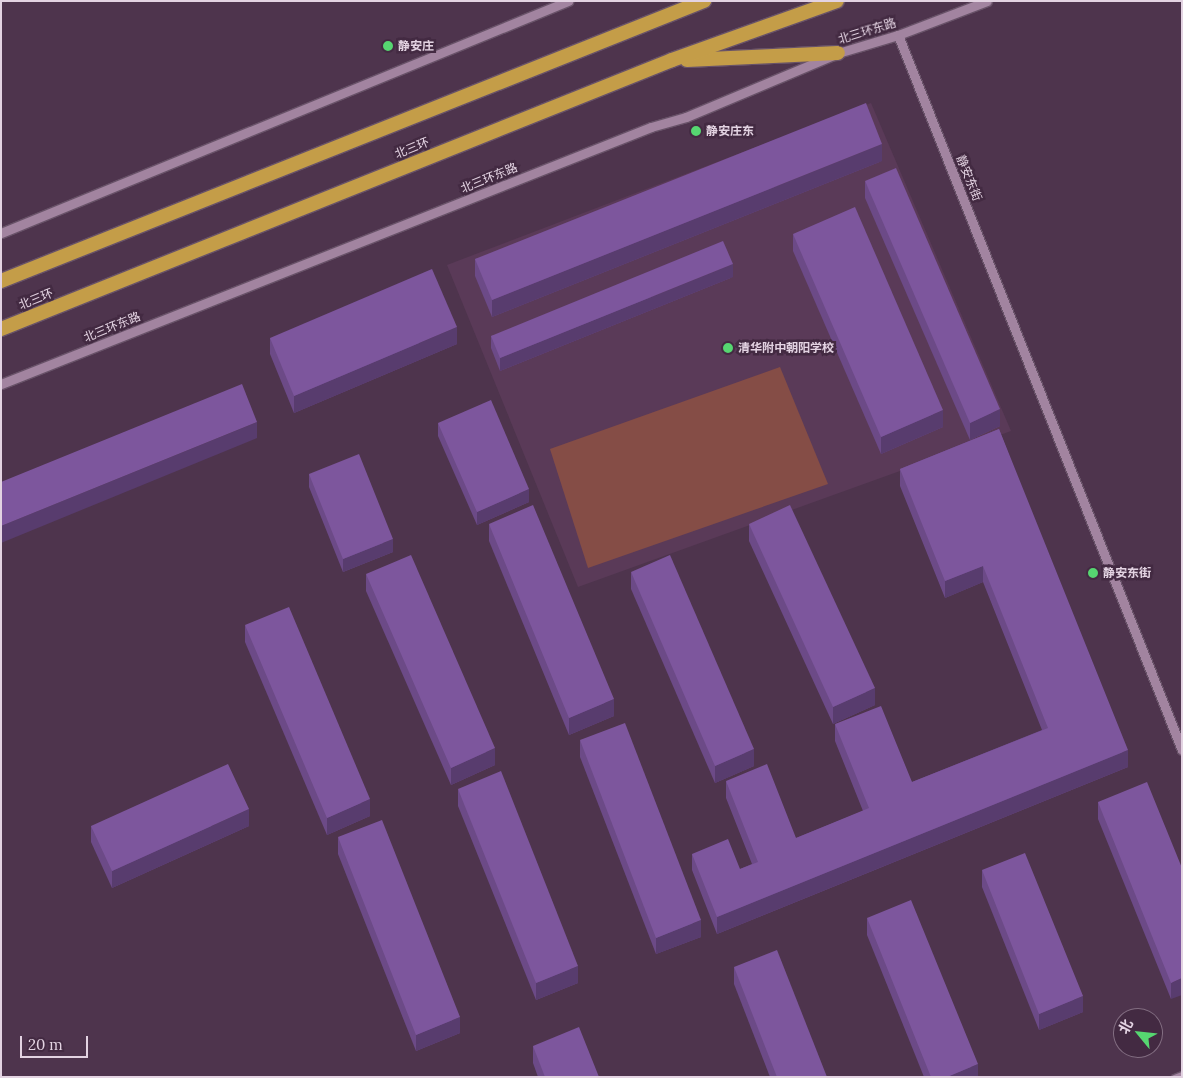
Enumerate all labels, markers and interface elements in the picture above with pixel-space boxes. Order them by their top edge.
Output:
street label: 北三环东路 [836,15,898,47]
place label: 静安庄 [398,39,434,53]
marker: 静安庄 [382,40,394,52]
place label: 静安庄东 [706,124,754,138]
marker: 静安庄东 [690,125,702,137]
street label: 北三环 [393,135,431,161]
street label: 静安东街 [953,153,985,203]
street label: 北三环东路 [458,160,520,196]
street label: 北三环 [17,286,55,312]
street label: 北三环东路 [81,309,143,345]
place label: 清华附中朝阳学校 [738,341,834,355]
marker: 清华附中朝阳学校 [722,342,734,354]
place label: 静安东街 [1103,566,1151,580]
marker: 静安东街 [1087,567,1099,579]
north arrow [1113,1008,1163,1058]
text: 北 [1114,1016,1137,1037]
scale bar [22,1026,90,1058]
text: 20 m [28,1035,63,1054]

